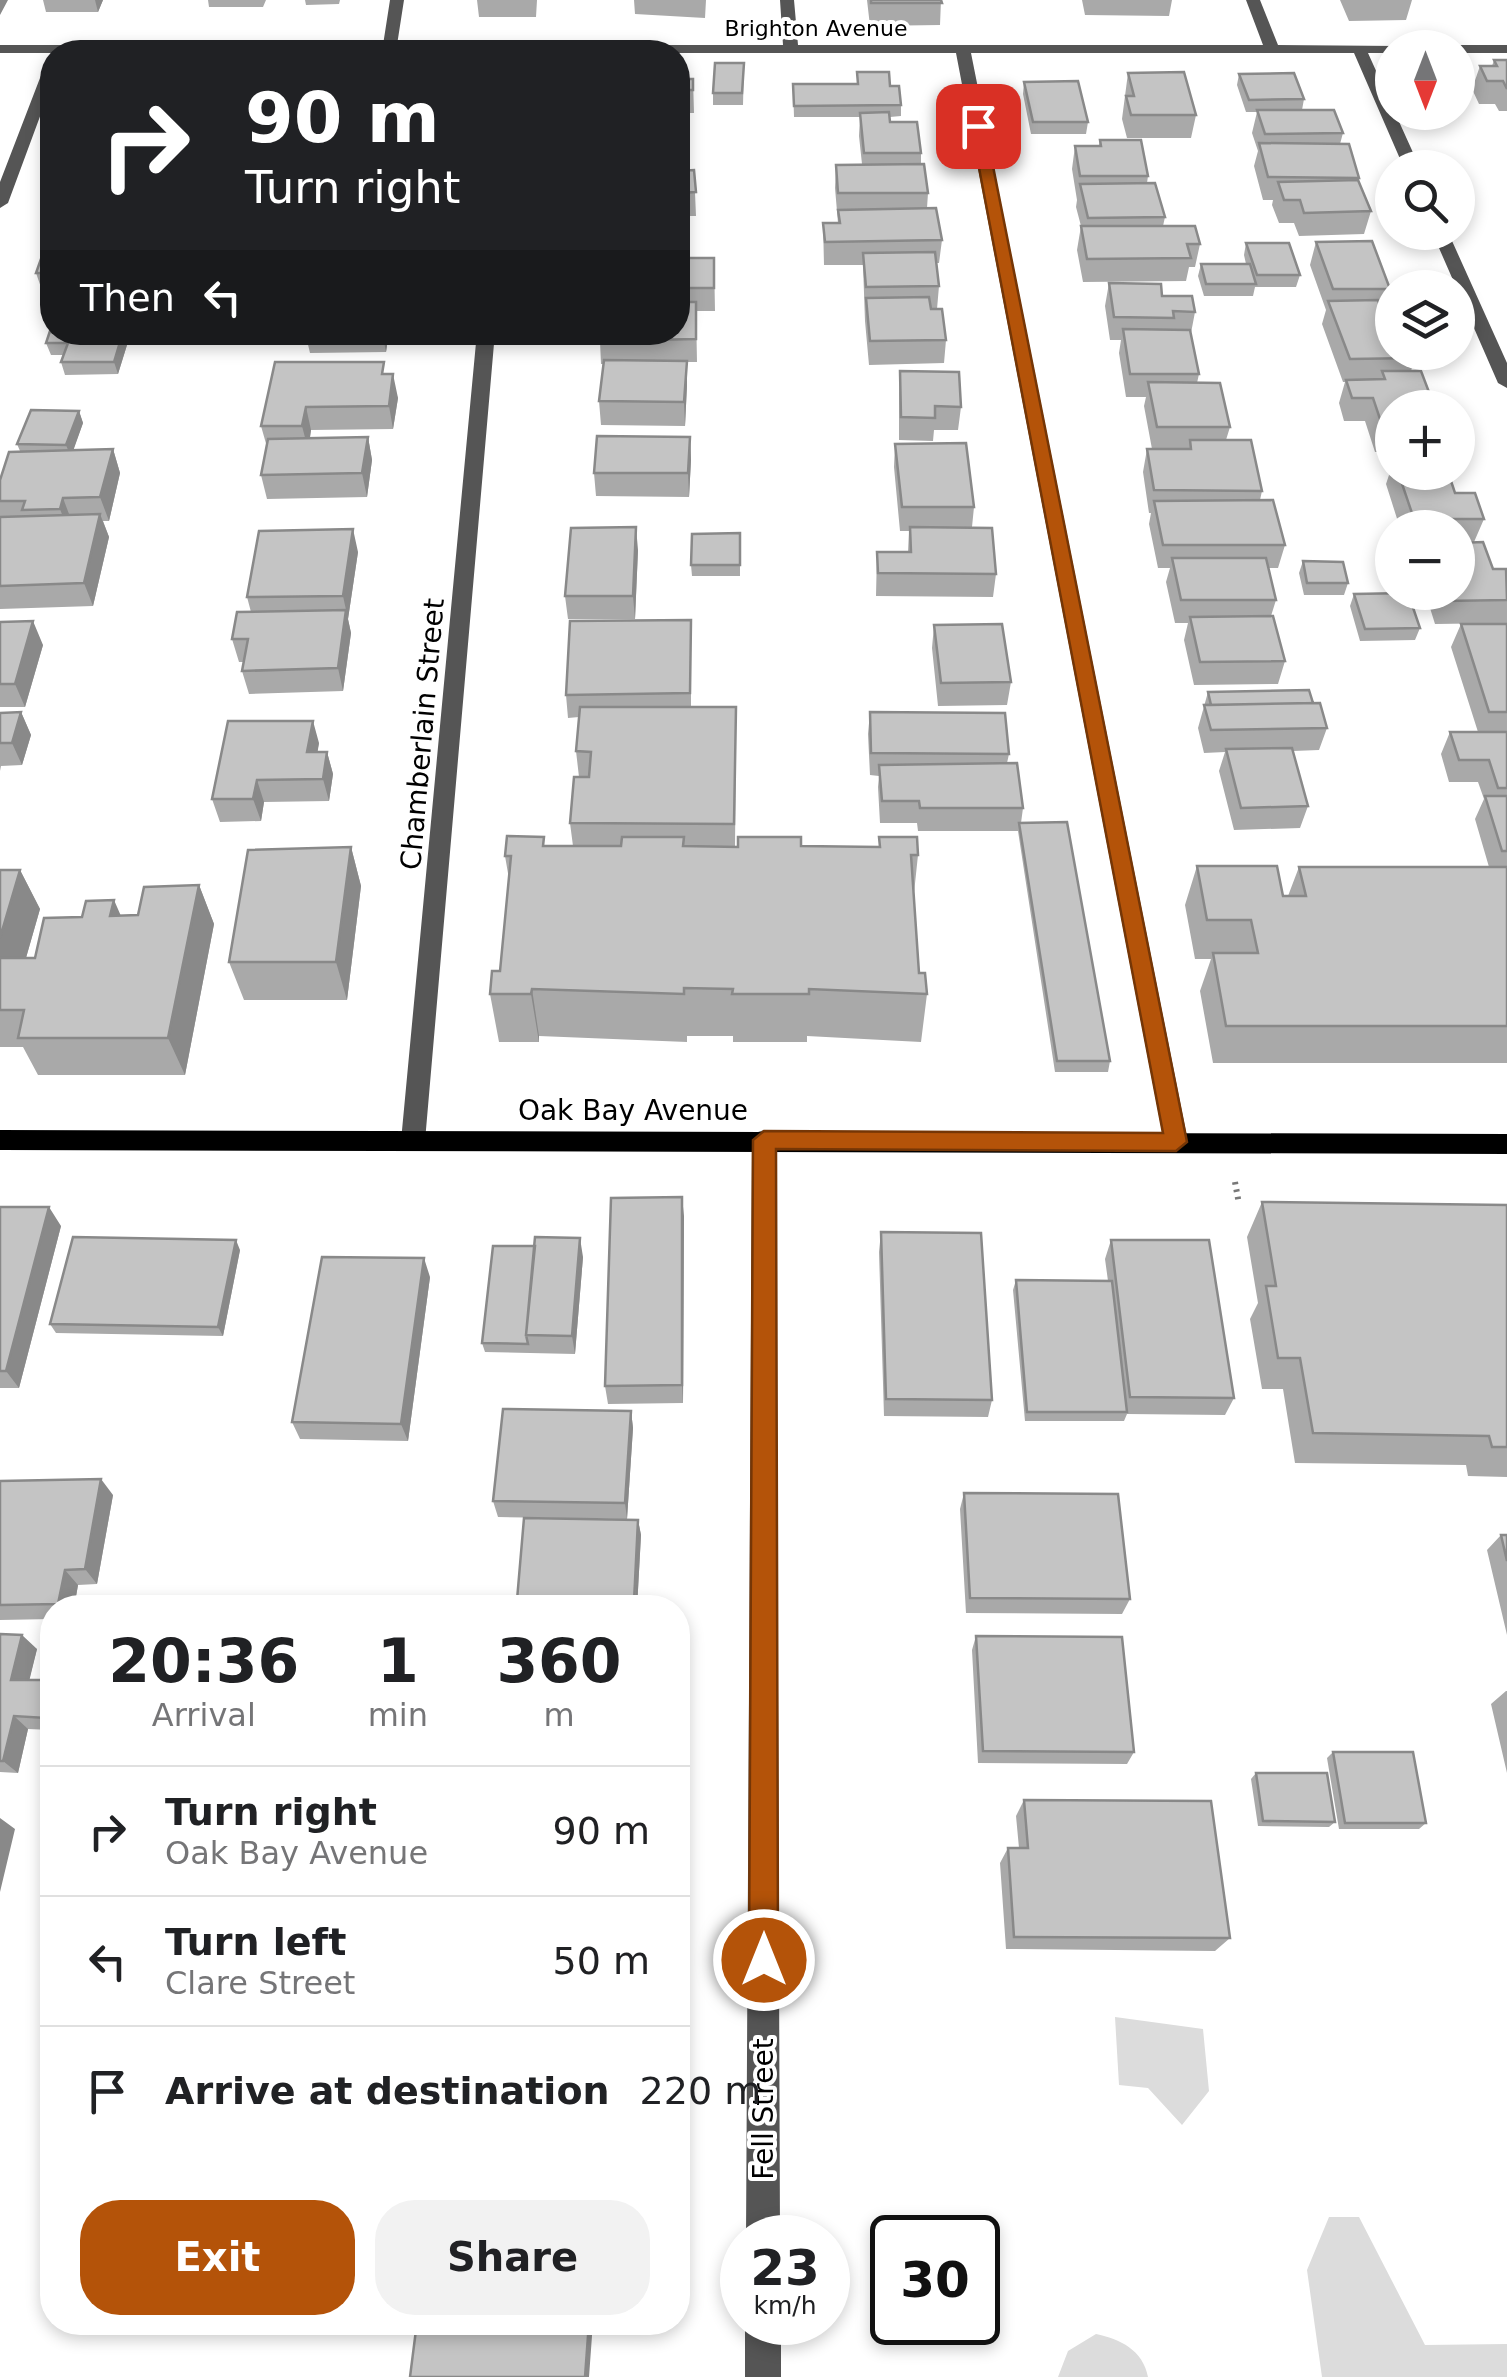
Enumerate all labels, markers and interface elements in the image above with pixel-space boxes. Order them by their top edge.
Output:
street label: Brighton Avenue [725,16,907,41]
north arrow [1375,30,1475,130]
map controls [1375,30,1475,610]
text: 90 m [245,77,440,159]
icon: right [80,80,210,210]
pin [936,84,1021,169]
icon: arrive [951,99,1006,154]
button: search [1375,150,1475,250]
text: Turn right [245,161,460,214]
icon: left [195,270,250,325]
button: layers [1375,270,1475,370]
text: Then [80,276,175,320]
button: + [1375,390,1475,490]
button: − [1375,510,1475,610]
street label: Chamberlain Street [394,597,451,871]
street label: Oak Bay Avenue [518,1094,748,1127]
text: 20:36 [108,1626,299,1696]
text: 1 [377,1626,419,1696]
text: 360 [496,1626,622,1696]
text: Arrival [152,1696,256,1734]
text: min [368,1696,428,1734]
text: m [543,1696,575,1734]
text: Turn right [165,1790,377,1834]
icon: right [80,1804,135,1859]
text: 90 m [553,1809,650,1853]
text: Oak Bay Avenue [165,1834,428,1872]
position arrow [712,1908,816,2012]
text: Turn left [165,1920,346,1964]
icon: left [80,1934,135,1989]
text: 50 m [553,1939,650,1983]
text: Clare Street [165,1964,355,2002]
street label: Fell Street [747,2038,780,2180]
icon: arrive [80,2064,135,2119]
text: Arrive at destination [165,2069,610,2113]
text: 220 m [640,2069,761,2113]
button: Exit [80,2200,355,2315]
button: Share [375,2200,650,2315]
speed limit sign: 30 [870,2215,1000,2345]
text: 23 [750,2239,820,2297]
text: km/h [753,2291,817,2320]

